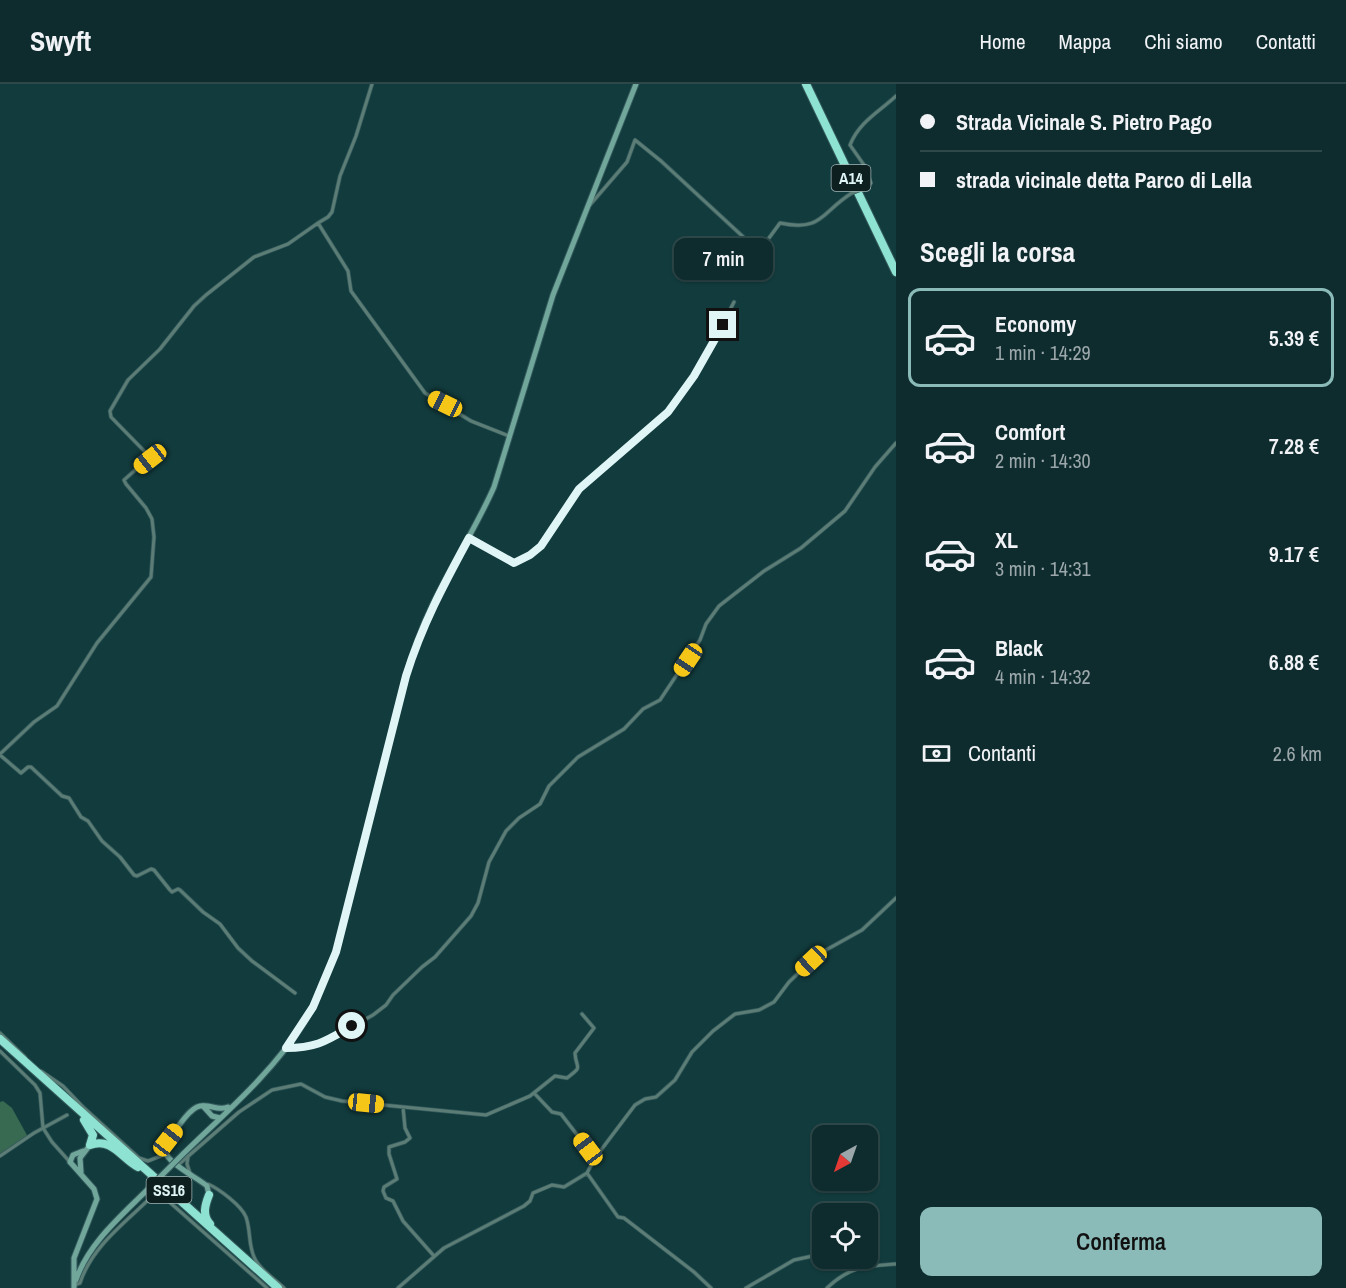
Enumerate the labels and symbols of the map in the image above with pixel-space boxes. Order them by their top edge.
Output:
road number: A14 [832,165,870,191]
callout: 7 min [674,238,772,280]
route end [709,311,736,338]
car [425,388,465,420]
car [130,441,170,477]
car [670,640,706,680]
car [792,942,830,980]
route start [338,1012,365,1039]
car [347,1092,385,1114]
car [150,1120,186,1160]
north arrow [812,1125,878,1191]
car [570,1129,606,1169]
road number: SS16 [146,1177,192,1203]

